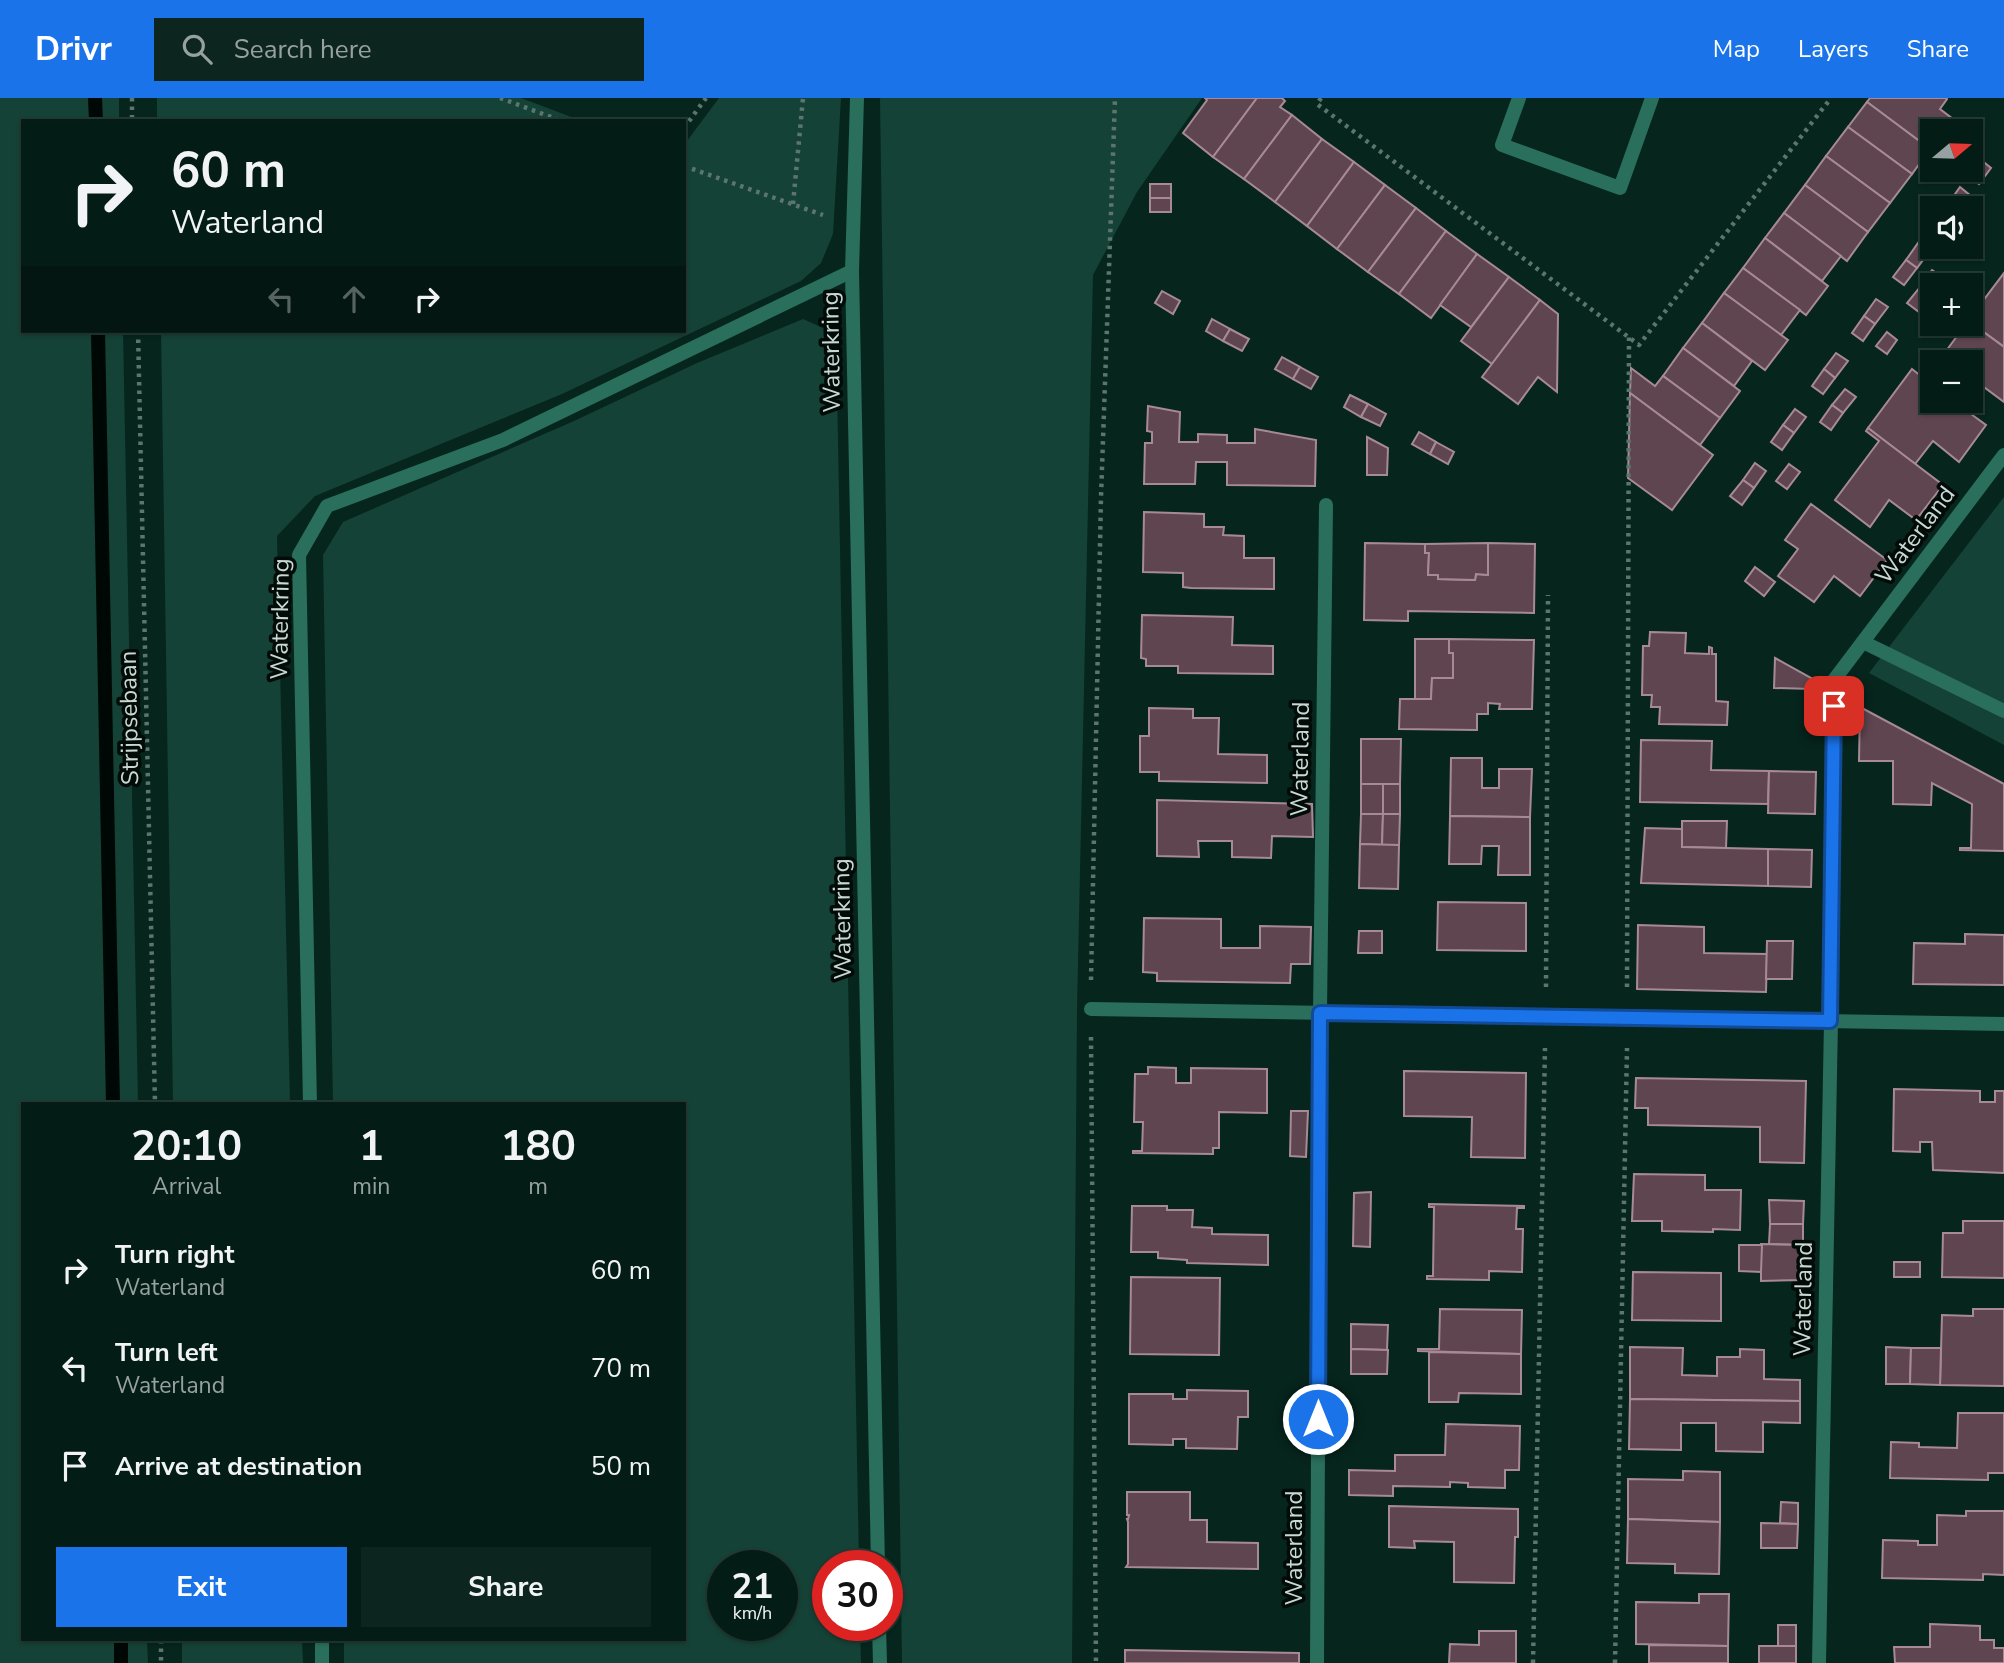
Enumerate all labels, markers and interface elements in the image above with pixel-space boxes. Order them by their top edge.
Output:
search box [154,18,644,81]
text: Drivr [35,27,112,72]
icon: search [178,30,216,68]
text: Search here [234,32,372,67]
text: Map [1713,33,1760,65]
text: Layers [1798,33,1869,65]
text: Share [1907,33,1969,65]
north arrow [1920,119,1983,182]
map controls [1920,119,1983,413]
text: 60 m [171,137,286,204]
icon: right [56,147,147,238]
button: sound [1920,196,1983,259]
text: Waterland [171,201,324,244]
button: + [1920,273,1983,336]
icon: left [262,280,300,318]
icon: ahead [335,280,373,318]
icon: right [408,280,446,318]
street label: Waterkring [814,291,848,413]
button: − [1920,350,1983,413]
street label: Waterland [1868,480,1962,590]
street label: Waterkring [263,558,297,680]
street label: Strijpsebaan [112,651,146,785]
pin [1804,676,1864,736]
icon: arrive [1815,687,1853,725]
street label: Waterland [1283,701,1317,817]
street label: Waterkring [825,858,859,980]
text: 20:10 [131,1118,242,1175]
text: 1 [359,1118,384,1175]
text: 180 [500,1118,576,1175]
text: Arrival [152,1171,221,1202]
text: min [352,1171,390,1202]
text: m [528,1171,548,1202]
text: Turn right [115,1237,234,1272]
street label: Waterland [1786,1241,1820,1357]
icon: right [56,1251,94,1289]
text: 60 m [591,1253,651,1288]
text: Waterland [115,1272,225,1303]
text: Turn left [115,1335,218,1370]
icon: left [56,1349,94,1387]
text: 70 m [591,1351,651,1386]
text: Waterland [115,1370,225,1401]
position arrow [1281,1382,1355,1456]
icon: arrive [56,1447,94,1485]
text: Arrive at destination [115,1449,362,1484]
text: 50 m [591,1449,651,1484]
street label: Waterland [1278,1491,1310,1605]
button: Exit [56,1547,347,1627]
button: Share [361,1547,651,1627]
speed limit sign: 30 [812,1550,903,1641]
text: 21 [731,1563,774,1610]
text: km/h [733,1601,772,1625]

